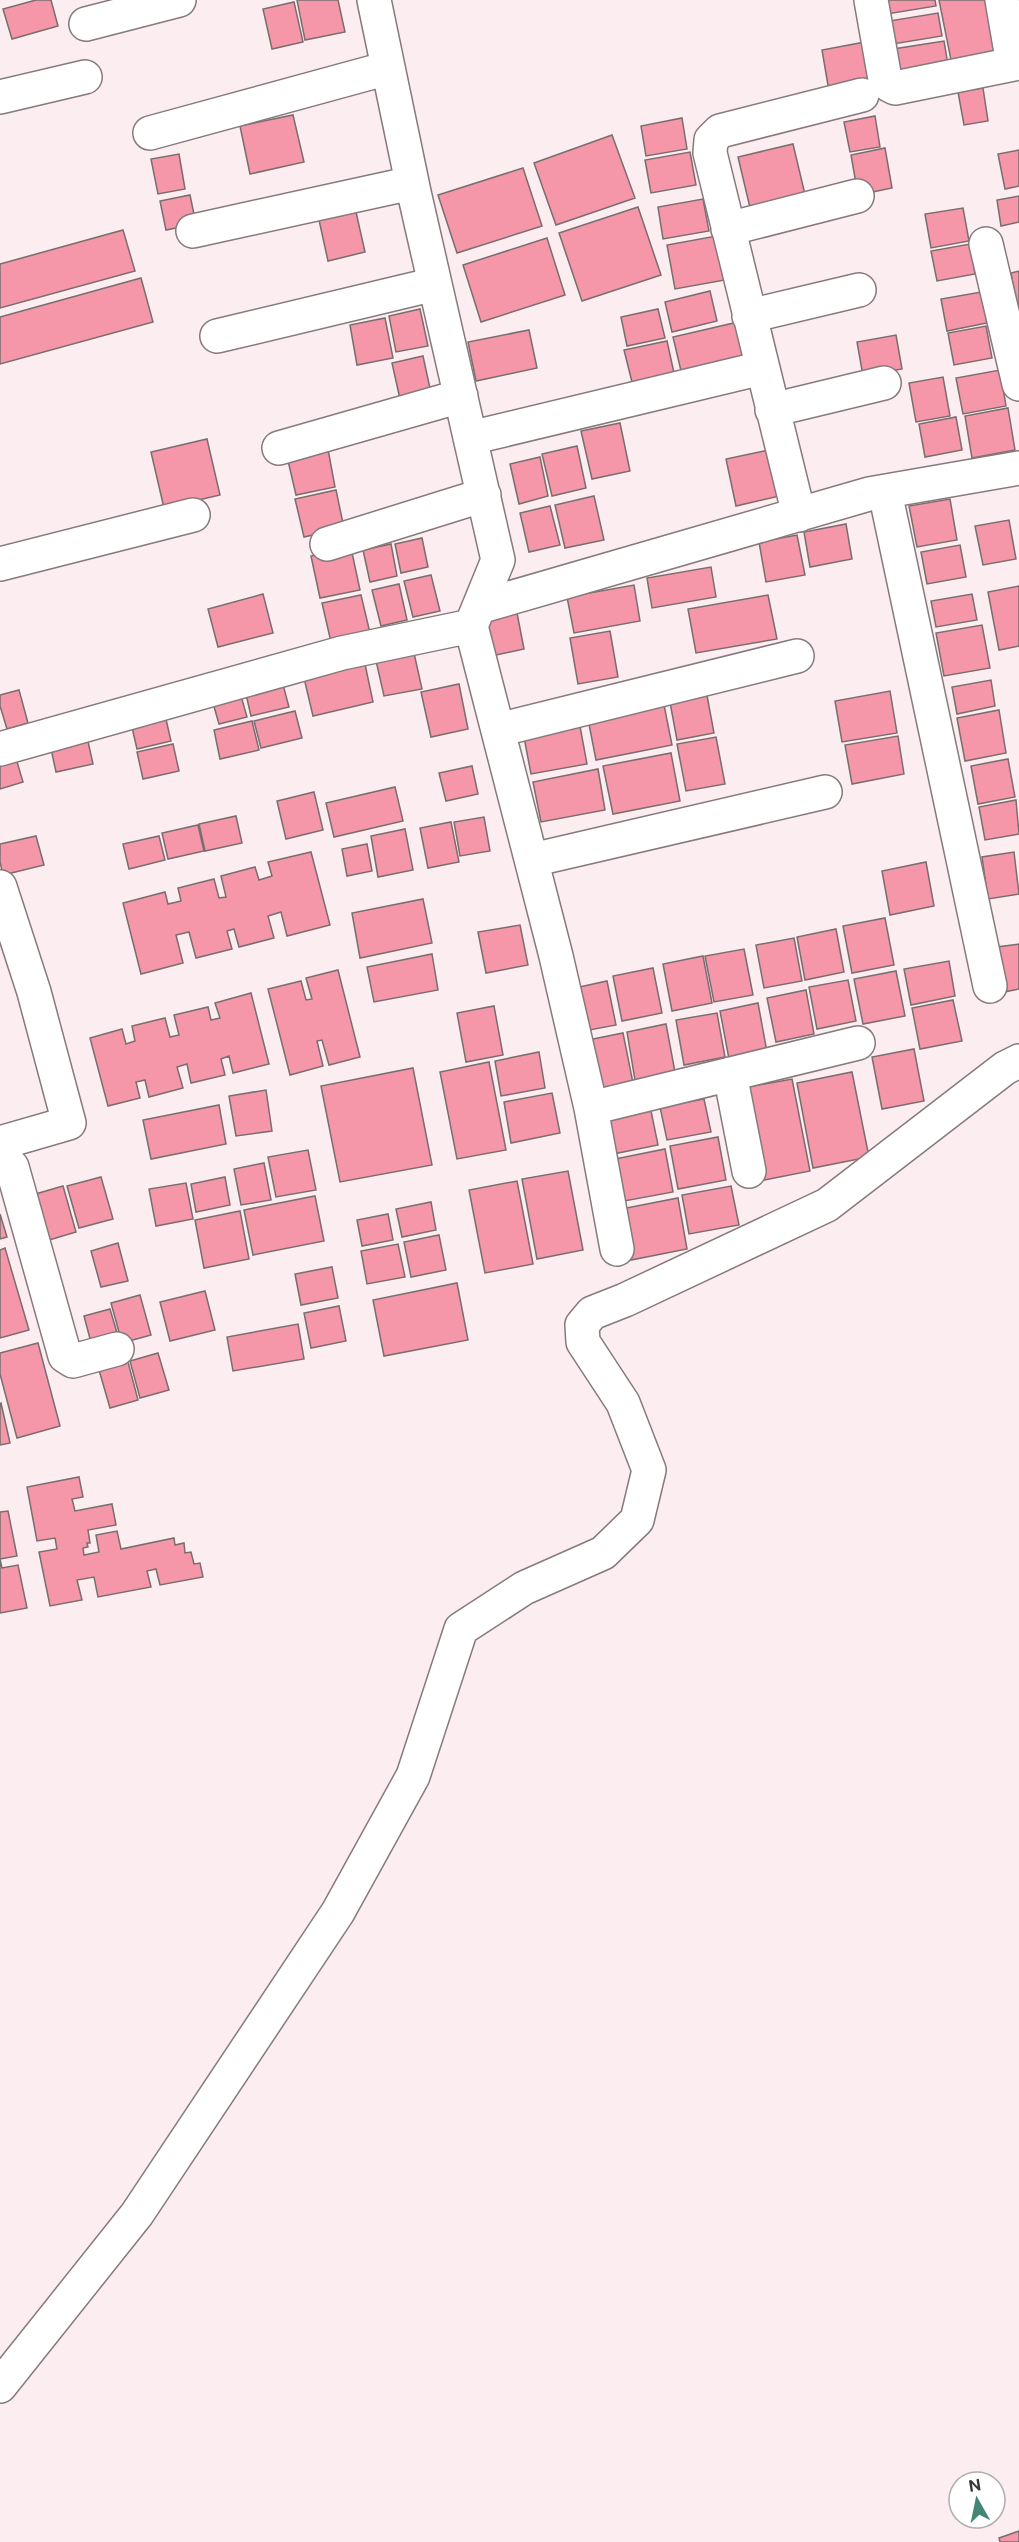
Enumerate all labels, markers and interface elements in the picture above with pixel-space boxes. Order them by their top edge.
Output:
north arrow [947,2470,1007,2530]
text: N [967,2475,982,2496]

